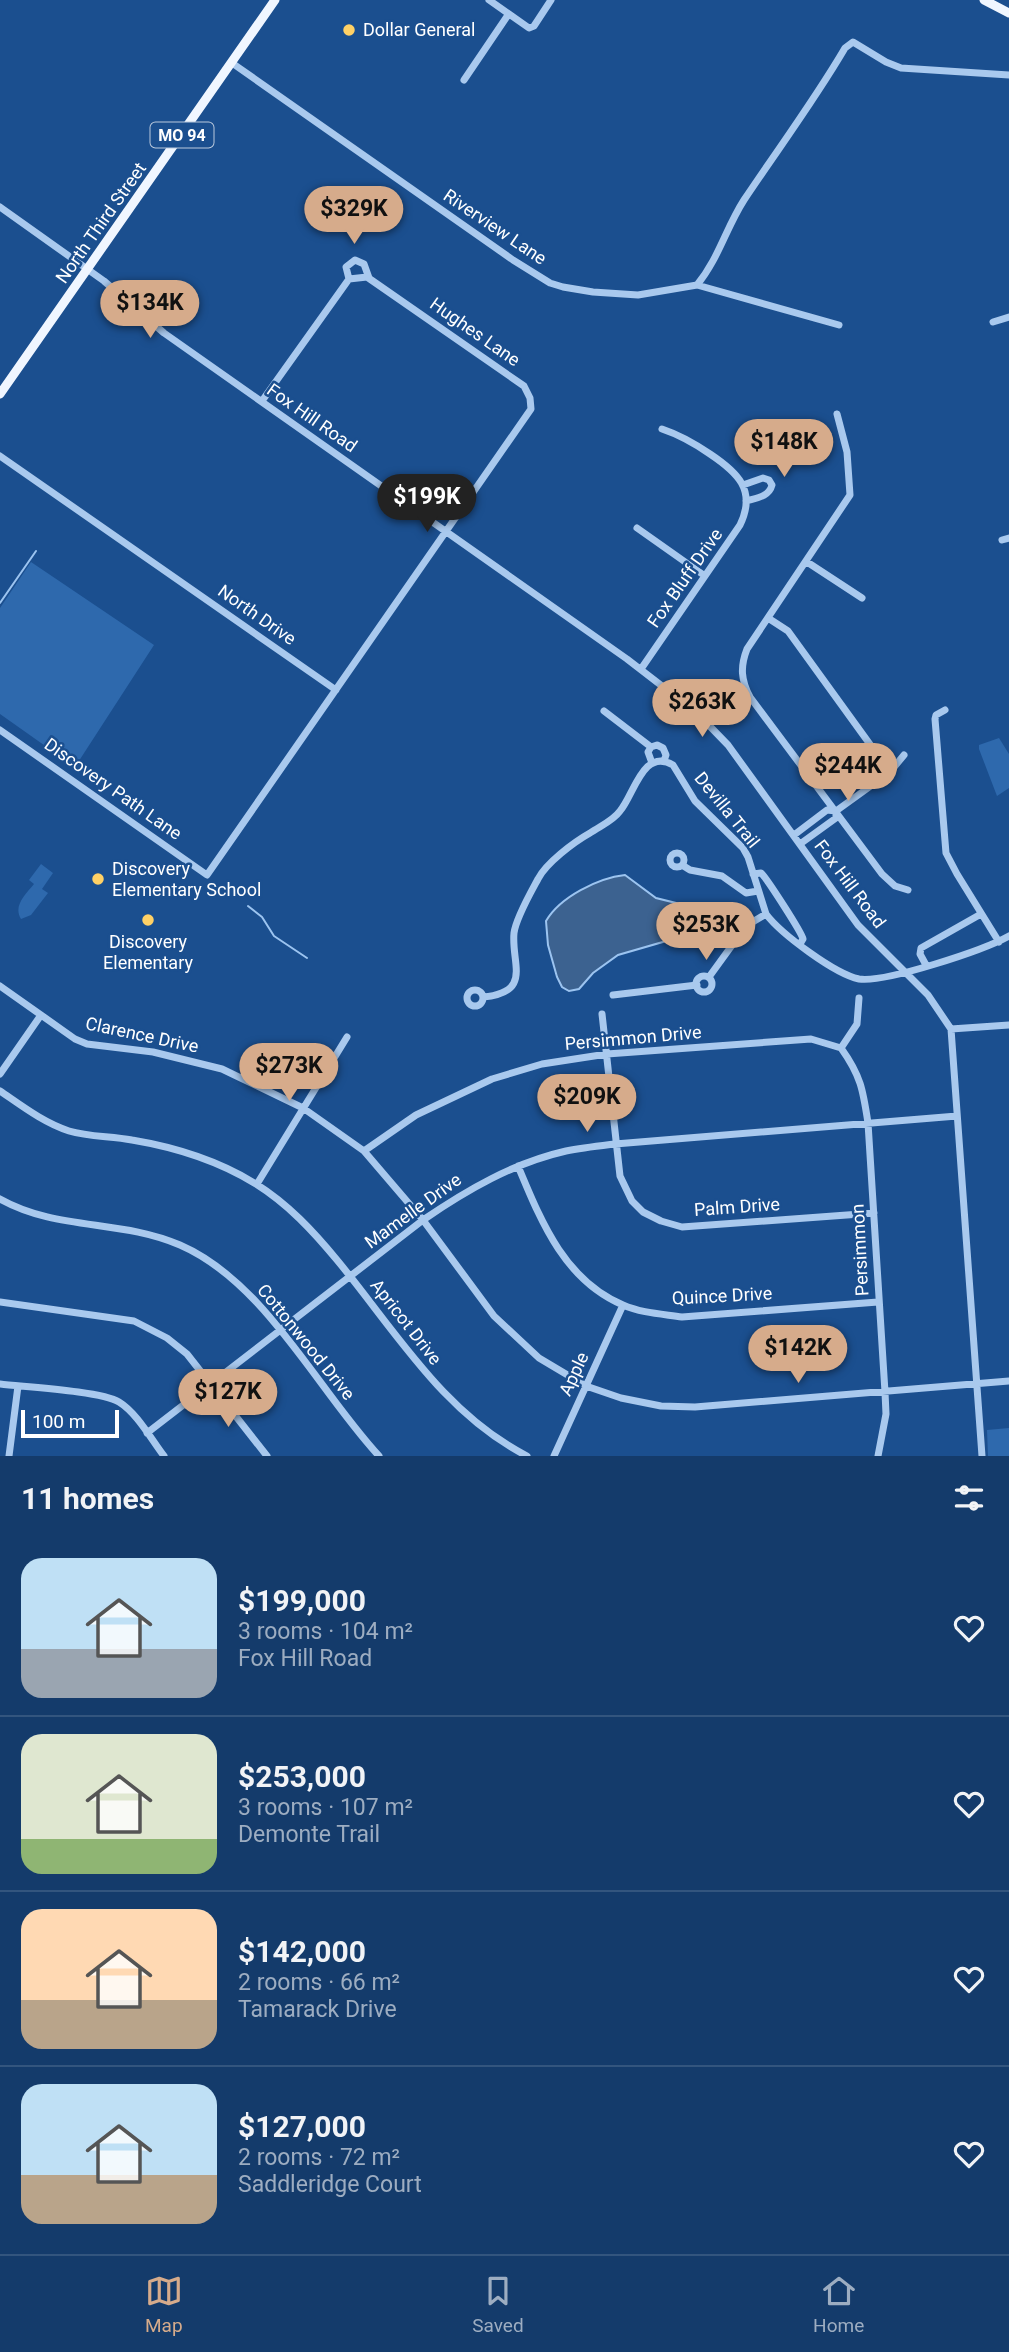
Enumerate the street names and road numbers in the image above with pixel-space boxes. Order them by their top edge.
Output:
road number: MO 94 [150,122,214,148]
street label: North Third Street [51,158,150,287]
street label: Riverview Lane [440,184,551,269]
street label: Hughes Lane [426,293,524,370]
street label: Fox Hill Road [263,379,361,456]
street label: Fox Bluff Drive [643,524,727,631]
street label: North Drive [214,580,300,649]
street label: Discovery Path Lane [41,733,186,844]
street label: Devilla Trail [690,768,764,852]
street label: Fox Hill Road [810,835,890,932]
street label: Clarence Drive [84,1012,201,1057]
street label: Persimmon Drive [564,1021,702,1054]
street label: Mamelle Drive [360,1169,465,1253]
street label: Palm Drive [693,1193,781,1220]
street label: Persimmon [847,1203,872,1297]
street label: Apricot Drive [366,1275,446,1369]
street label: Cottonwood Drive [253,1280,360,1404]
street label: Quince Drive [671,1282,773,1309]
street label: Apple [554,1349,593,1399]

